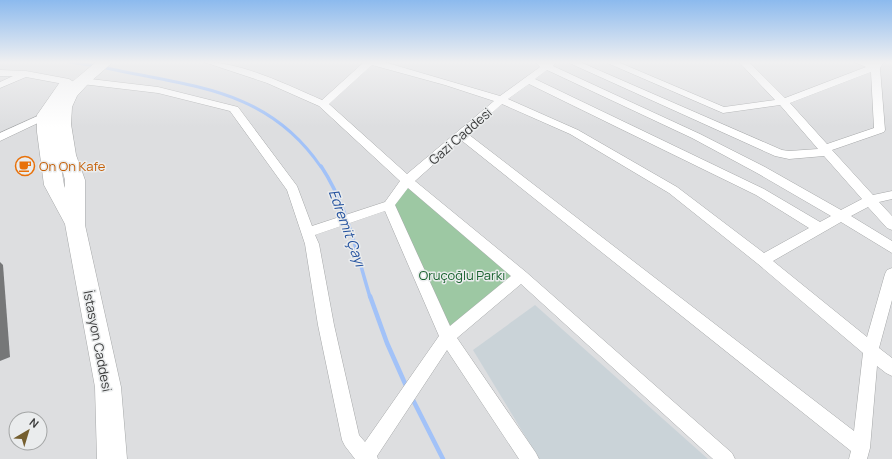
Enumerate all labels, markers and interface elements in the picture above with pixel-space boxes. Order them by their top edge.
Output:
street label: Gazi Caddesi [425,104,495,168]
cafe icon: On On Kafe [14,155,36,177]
place label: On On Kafe [39,157,106,175]
water label: Edremit Çayı [325,187,371,271]
park label: Oruçoğlu Parkı [419,266,505,284]
street label: İstasyon Caddesi [79,289,117,393]
north arrow [8,411,48,451]
text: N [27,414,42,431]

